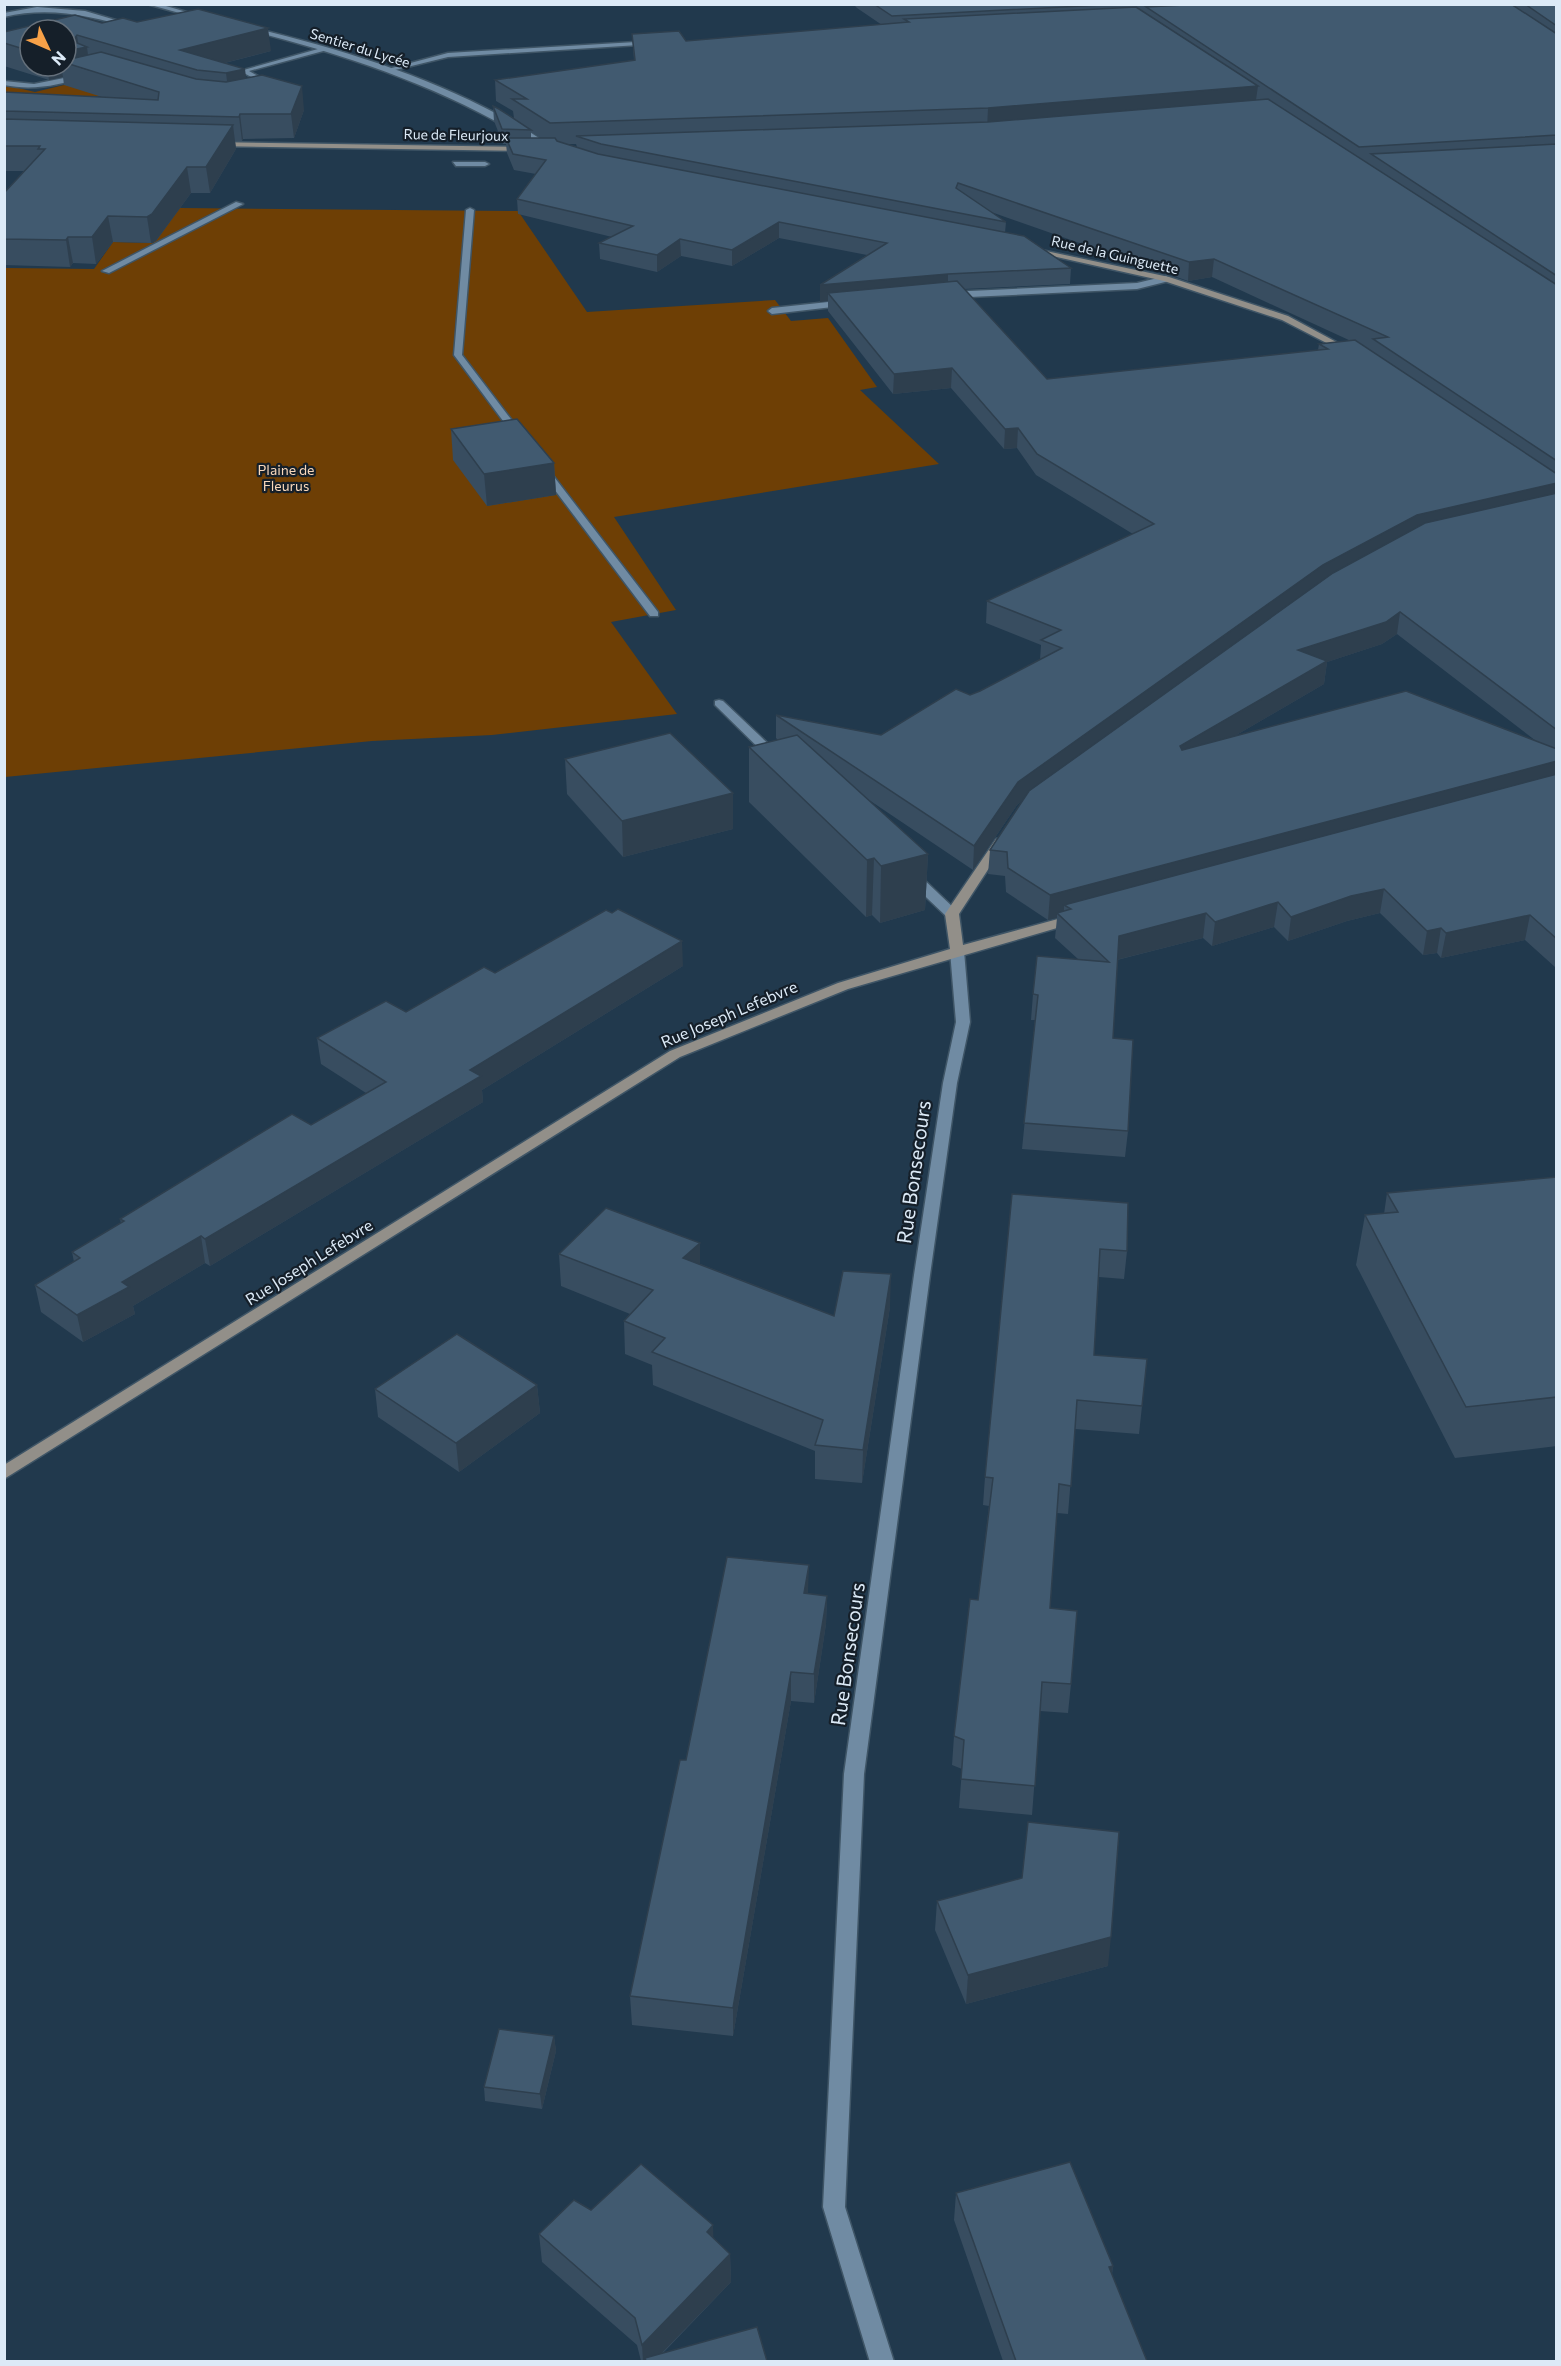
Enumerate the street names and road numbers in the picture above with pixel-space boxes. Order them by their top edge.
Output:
street label: Sentier du Lycée [308,24,412,71]
street label: Rue de Fleurjoux [403,125,509,144]
street label: Rue de la Guinguette [1050,232,1180,277]
street label: Rue Joseph Lefebvre [658,976,800,1051]
street label: Rue Bonsecours [891,1099,935,1245]
street label: Rue Joseph Lefebvre [242,1215,376,1308]
street label: Rue Bonsecours [825,1581,869,1727]

